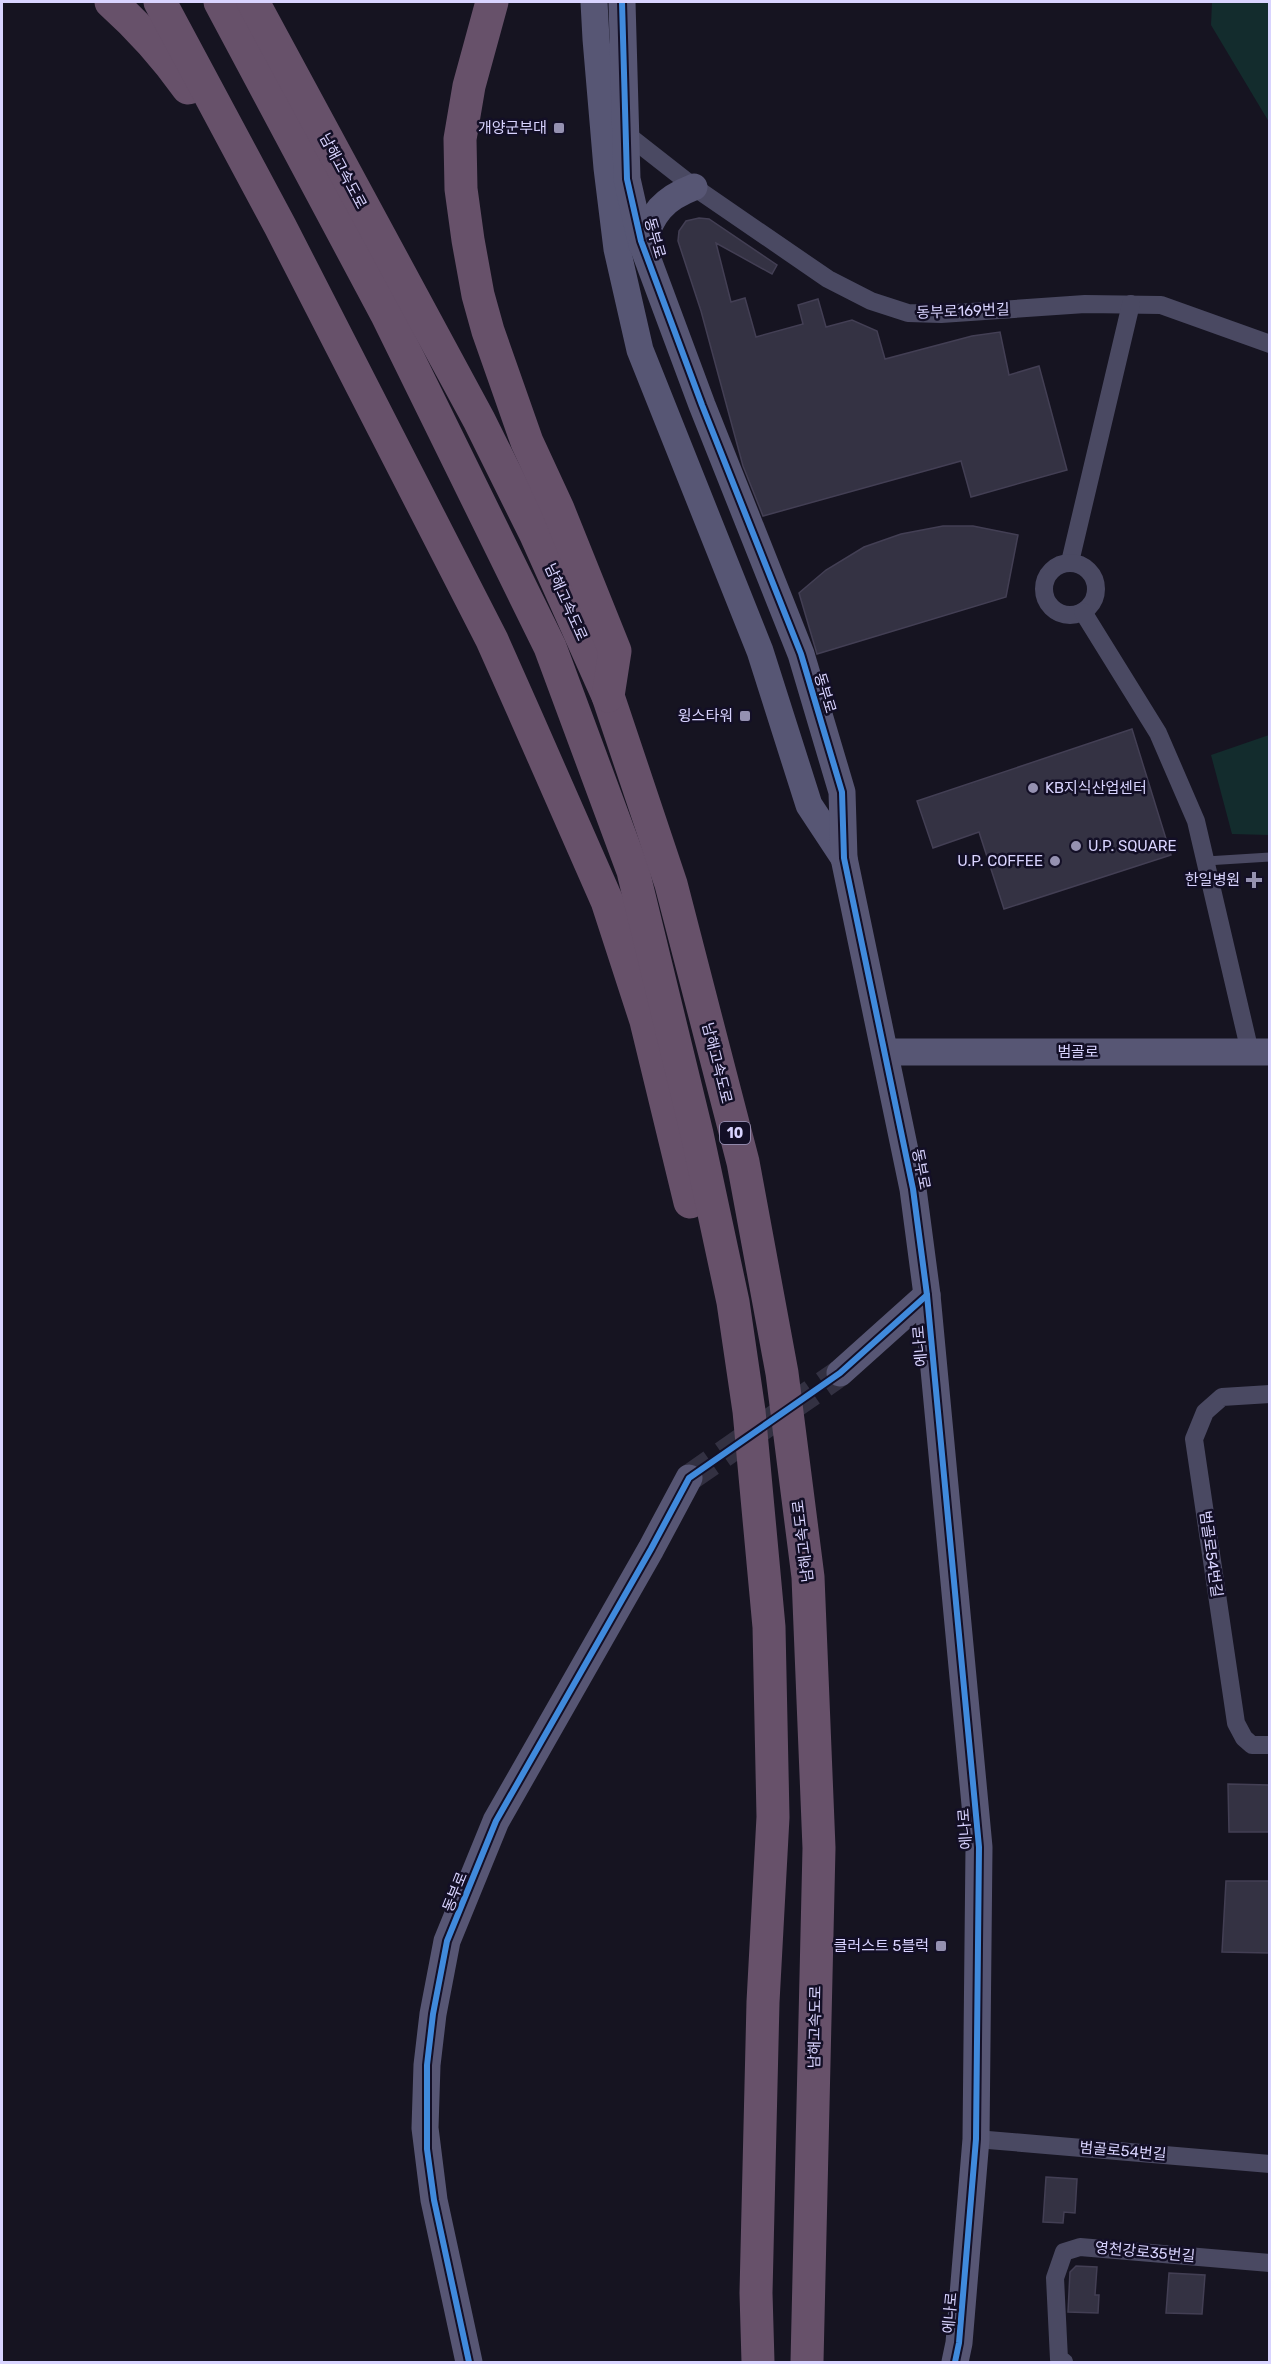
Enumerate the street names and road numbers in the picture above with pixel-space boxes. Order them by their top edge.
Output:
street label: 남해고속도로 [316,130,370,212]
street label: 동부로 [641,216,669,260]
street label: 동부로169번길 [916,300,1010,322]
street label: 남해고속도로 [541,561,591,643]
street label: 동부로 [810,671,840,715]
street label: 남해고속도로 [698,1021,736,1105]
street label: 범골로 [1057,1043,1099,1061]
road number: 10 [720,1122,750,1144]
street label: 동부로 [908,1147,934,1191]
street label: 에나로 [909,1325,931,1367]
street label: 남해고속도로 [789,1499,817,1583]
street label: 범골로54번길 [1196,1510,1226,1598]
street label: 에나로 [955,1808,975,1850]
street label: 동부로 [439,1869,471,1915]
street label: 남해고속도로 [805,1985,825,2069]
street label: 범골로54번길 [1079,2138,1167,2164]
street label: 영천강로35번길 [1094,2239,1196,2265]
street label: 에나로 [939,2292,961,2334]

